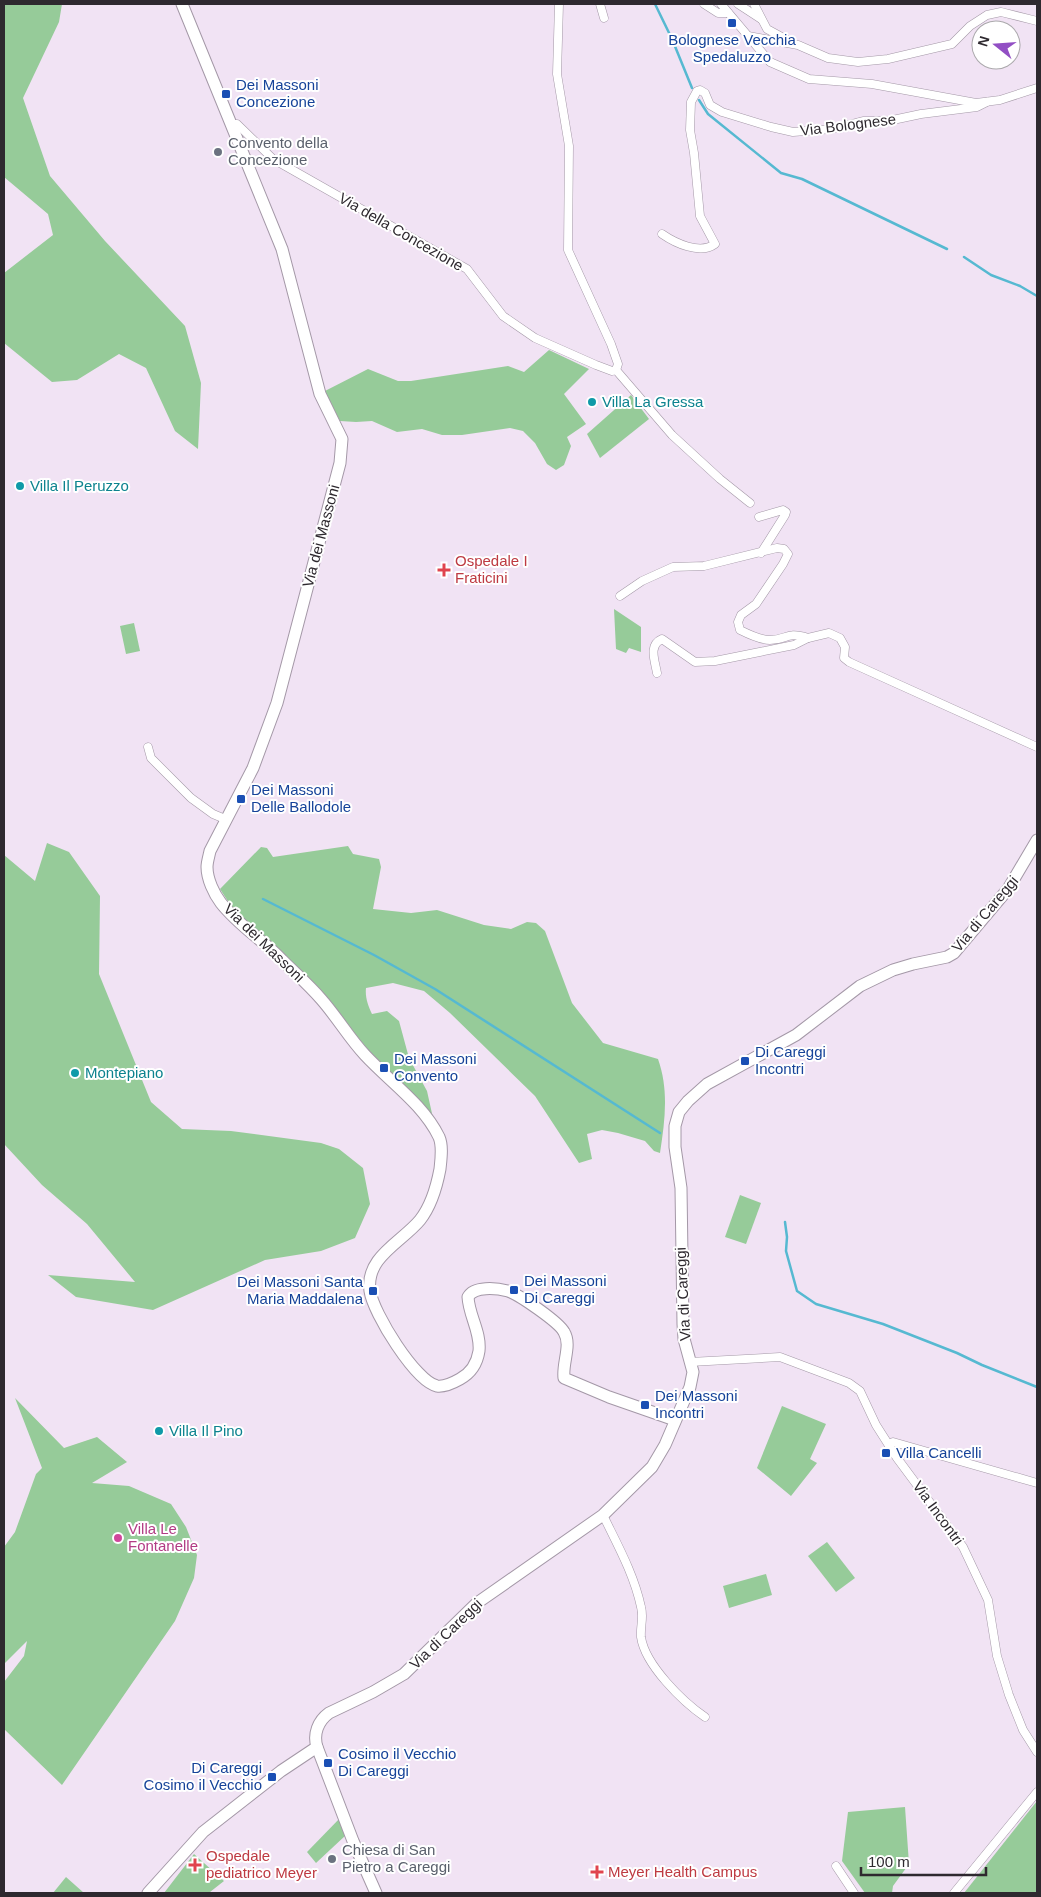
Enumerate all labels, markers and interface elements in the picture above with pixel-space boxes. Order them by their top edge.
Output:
marker: Bolognese Vecchia Spedaluzzo [726,17,738,29]
north arrow [971,20,1021,70]
place label: Bolognese Vecchia Spedaluzzo [668,31,796,65]
text: N [974,34,993,48]
place label: Dei Massoni Concezione [236,76,319,110]
marker: Dei Massoni Concezione [220,88,232,100]
street label: Via Bolognese [799,110,897,139]
place label: Convento della Concezione [228,134,329,168]
marker: Convento della Concezione [212,146,224,158]
street label: Via della Concezione [336,189,466,274]
place label: Villa La Gressa [602,393,704,410]
marker: Villa La Gressa [586,396,598,408]
place label: Villa Il Peruzzo [30,477,129,494]
marker: Villa Il Peruzzo [14,480,26,492]
street label: Via dei Massoni [299,483,342,589]
place label: Ospedale I Fraticini [455,552,528,586]
marker: Ospedale I Fraticini [437,563,451,577]
place label: Dei Massoni Delle Ballodole [251,781,351,815]
marker: Dei Massoni Delle Ballodole [235,793,247,805]
street label: Via di Careggi [948,872,1021,955]
street label: Via dei Massoni [220,900,308,985]
place label: Di Careggi Incontri [755,1043,826,1077]
place label: Dei Massoni Convento [394,1050,477,1084]
marker: Di Careggi Incontri [739,1055,751,1067]
marker: Dei Massoni Convento [378,1062,390,1074]
place label: Montepiano [85,1064,163,1081]
marker: Montepiano [69,1067,81,1079]
street label: Via di Careggi [672,1247,693,1341]
place label: Dei Massoni Di Careggi [524,1272,607,1306]
place label: Dei Massoni Santa Maria Maddalena [237,1273,364,1307]
marker: Dei Massoni Di Careggi [508,1284,520,1296]
marker: Dei Massoni Santa Maria Maddalena [367,1285,379,1297]
place label: Dei Massoni Incontri [655,1387,738,1421]
marker: Dei Massoni Incontri [639,1399,651,1411]
place label: Villa Il Pino [169,1422,243,1439]
marker: Villa Il Pino [153,1425,165,1437]
place label: Villa Cancelli [896,1444,982,1461]
marker: Villa Cancelli [880,1447,892,1459]
street label: Via Incontri [910,1477,967,1548]
place label: Villa Le Fontanelle [128,1520,198,1554]
marker: Villa Le Fontanelle [112,1532,124,1544]
street label: Via di Careggi [406,1595,485,1672]
place label: Cosimo il Vecchio Di Careggi [338,1745,456,1779]
marker: Cosimo il Vecchio Di Careggi [322,1757,334,1769]
place label: Di Careggi Cosimo il Vecchio [144,1759,262,1793]
marker: Di Careggi Cosimo il Vecchio [266,1771,278,1783]
place label: Chiesa di San Pietro a Careggi [342,1841,450,1875]
scale bar [861,1844,986,1876]
place label: Ospedale pediatrico Meyer [206,1847,317,1881]
marker: Chiesa di San Pietro a Careggi [326,1853,338,1865]
text: 100 m [868,1853,910,1870]
marker: Ospedale pediatrico Meyer [188,1858,202,1872]
place label: Meyer Health Campus [608,1863,757,1880]
marker: Meyer Health Campus [590,1865,604,1879]

